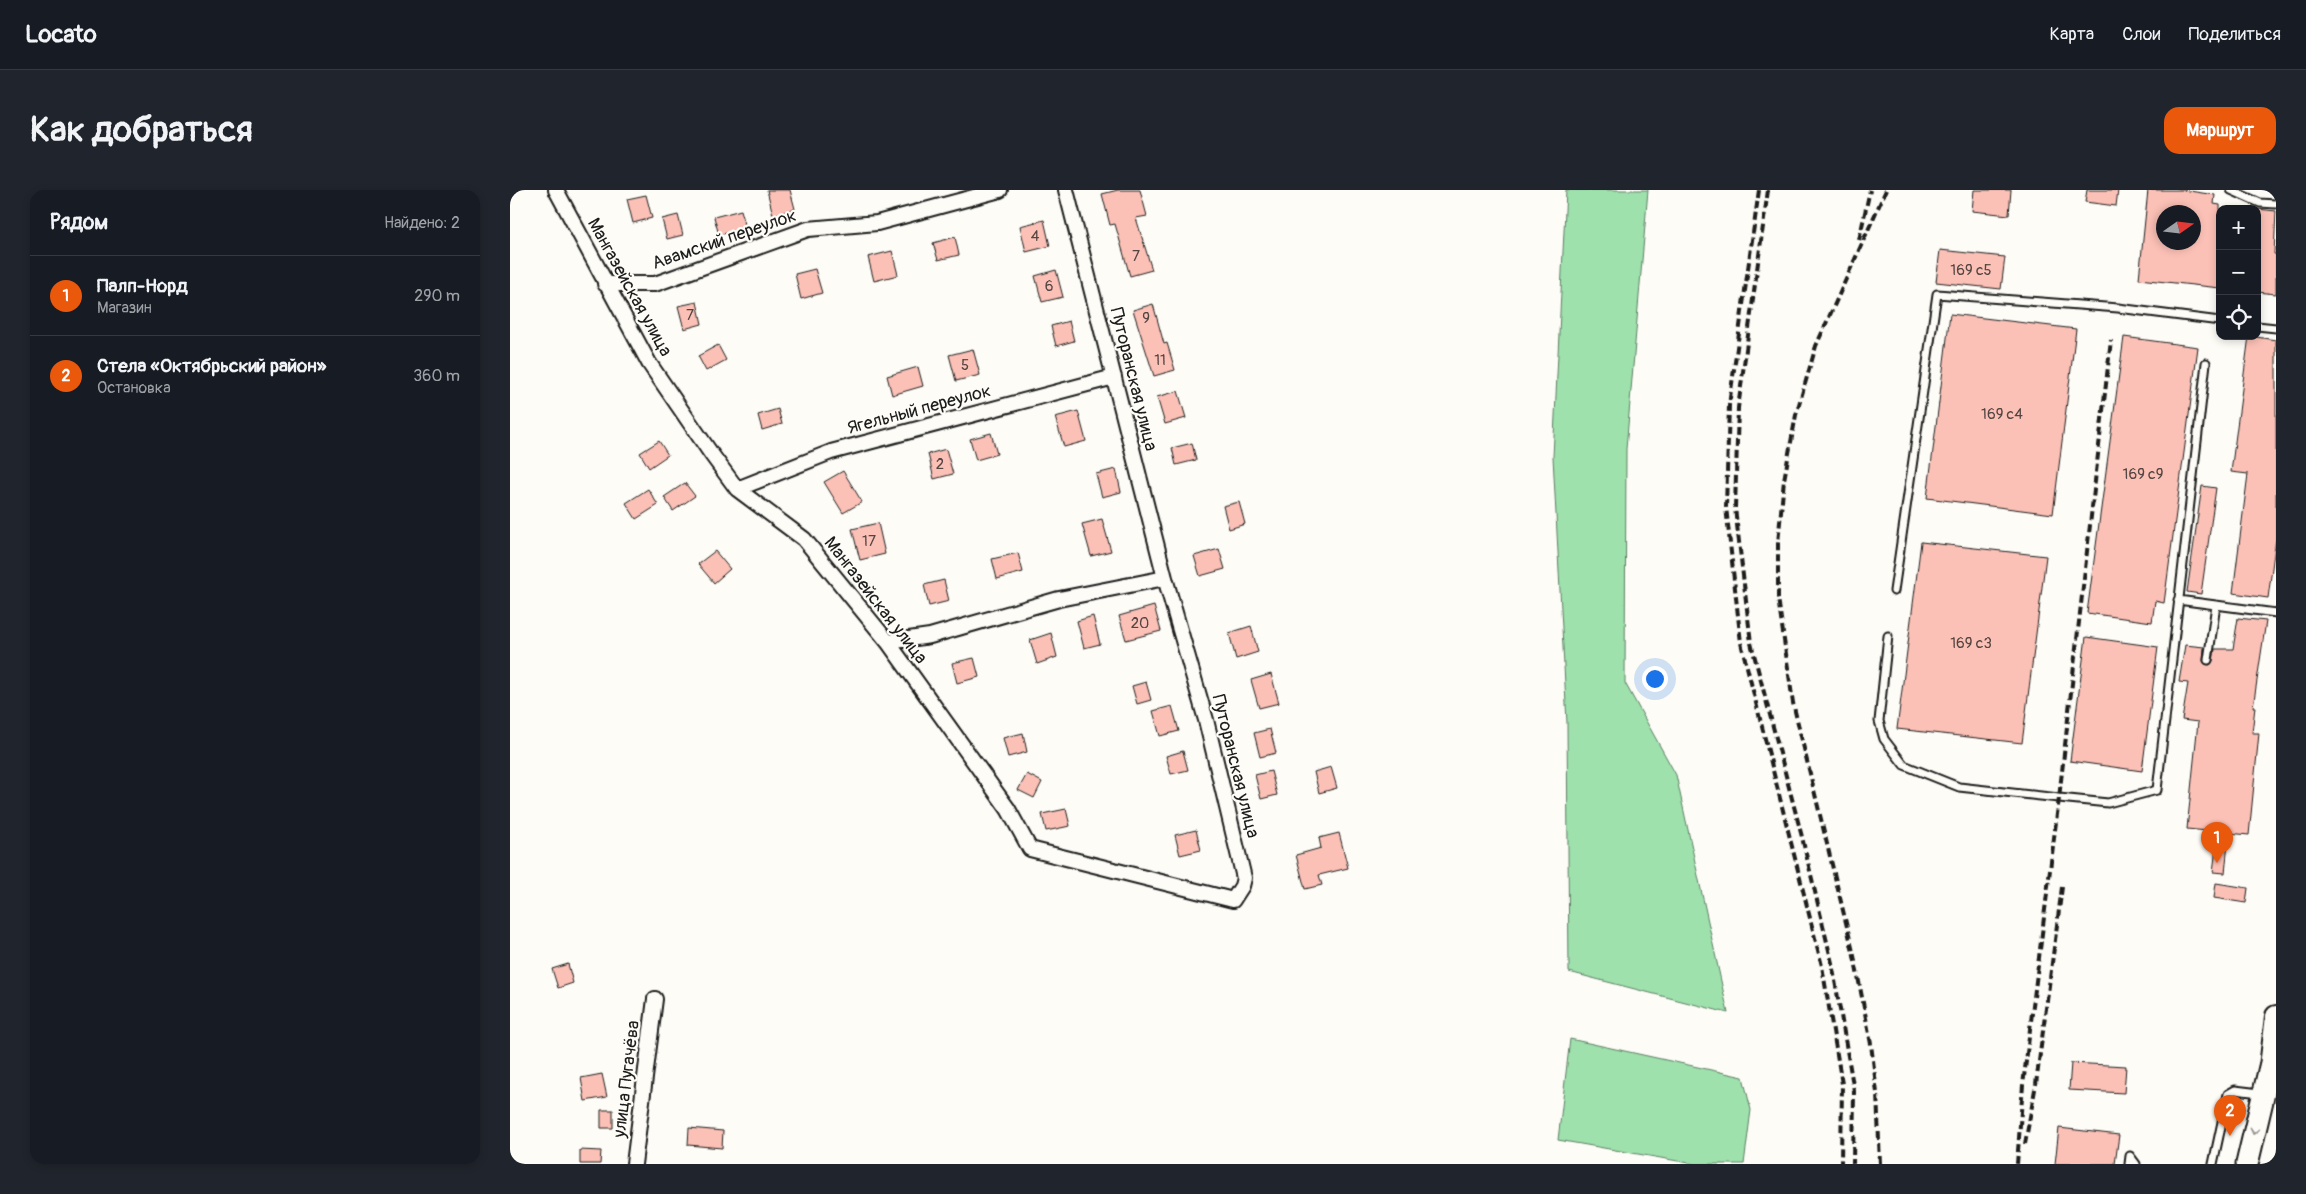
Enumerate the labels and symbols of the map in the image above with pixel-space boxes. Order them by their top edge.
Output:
street label: Авамский переулок [649,204,799,275]
north arrow [2156,205,2201,250]
street label: Мангазейская улица [582,214,677,361]
house number: 4 [1031,227,1040,246]
house number: 7 [1132,247,1140,266]
house number: 169 с5 [1950,261,1992,280]
house number: 6 [1045,277,1053,296]
street label: Путоранская улица [1105,305,1162,453]
house number: 7 [686,306,694,325]
house number: 9 [1142,309,1150,328]
house number: 11 [1154,351,1166,370]
house number: 5 [961,356,969,375]
street label: Ягельный переулок [845,379,993,440]
house number: 169 с4 [1981,405,2023,424]
house number: 2 [936,455,944,474]
house number: 169 с9 [2123,465,2163,484]
street label: Мангазейская улица [819,532,932,668]
house number: 17 [862,532,876,551]
house number: 20 [1131,614,1149,633]
house number: 169 с3 [1950,634,1992,653]
your location [1642,666,1668,692]
street label: Путоранская улица [1207,692,1264,840]
pin: 1 [2201,822,2233,863]
street label: улица Пугачёва [608,1019,645,1140]
pin: 2 [2214,1095,2246,1136]
one-way arrow [2249,1127,2260,1136]

